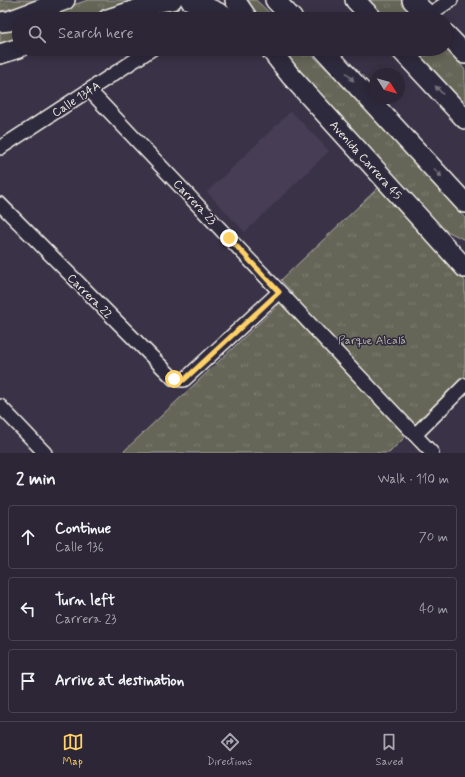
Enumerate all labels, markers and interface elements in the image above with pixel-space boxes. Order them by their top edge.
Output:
search box [12,12,453,56]
icon: search [26,23,48,45]
text: Search here [58,24,134,44]
north arrow [369,68,405,104]
one-way arrow [345,72,355,82]
street label: Calle 134A [49,78,104,121]
one-way arrow [434,85,443,96]
street label: Avenida Carrera 45 [325,118,405,204]
one-way arrow [433,168,442,178]
street label: Carrera 23 [169,176,219,229]
route end [220,229,238,247]
street label: Carrera 22 [63,271,115,323]
park label: Parque Alcalá [338,333,406,349]
route start [165,370,183,388]
text: 2 min [16,468,56,490]
text: Walk · 110 m [378,471,449,488]
text: Continue [55,519,111,539]
icon: ahead [17,526,39,548]
text: 70 m [419,529,448,546]
text: Calle 136 [55,539,104,556]
text: Turn left [55,591,115,611]
icon: left [17,598,39,620]
text: 40 m [419,601,448,618]
text: Carrera 23 [55,611,117,628]
icon: arrive [17,670,39,692]
text: Arrive at destination [55,671,184,691]
tab: Map [62,731,84,769]
tab: Directions [207,731,252,769]
tab: Saved [376,731,403,769]

